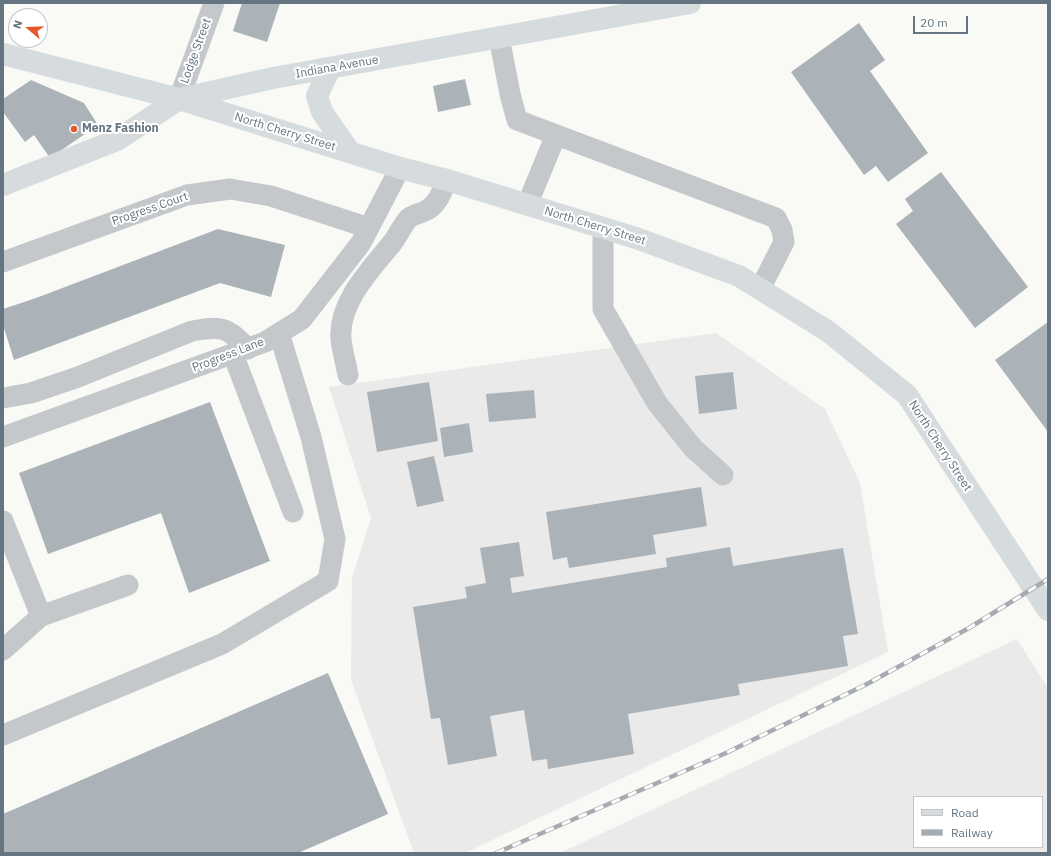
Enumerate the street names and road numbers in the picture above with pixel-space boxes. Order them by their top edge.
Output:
street label: Lodge Street [178,17,214,85]
street label: Indiana Avenue [294,53,380,81]
street label: North Cherry Street [233,110,337,154]
street label: Progress Court [110,189,190,229]
street label: North Cherry Street [543,204,647,248]
street label: Progress Lane [190,335,266,375]
street label: North Cherry Street [905,398,975,494]

